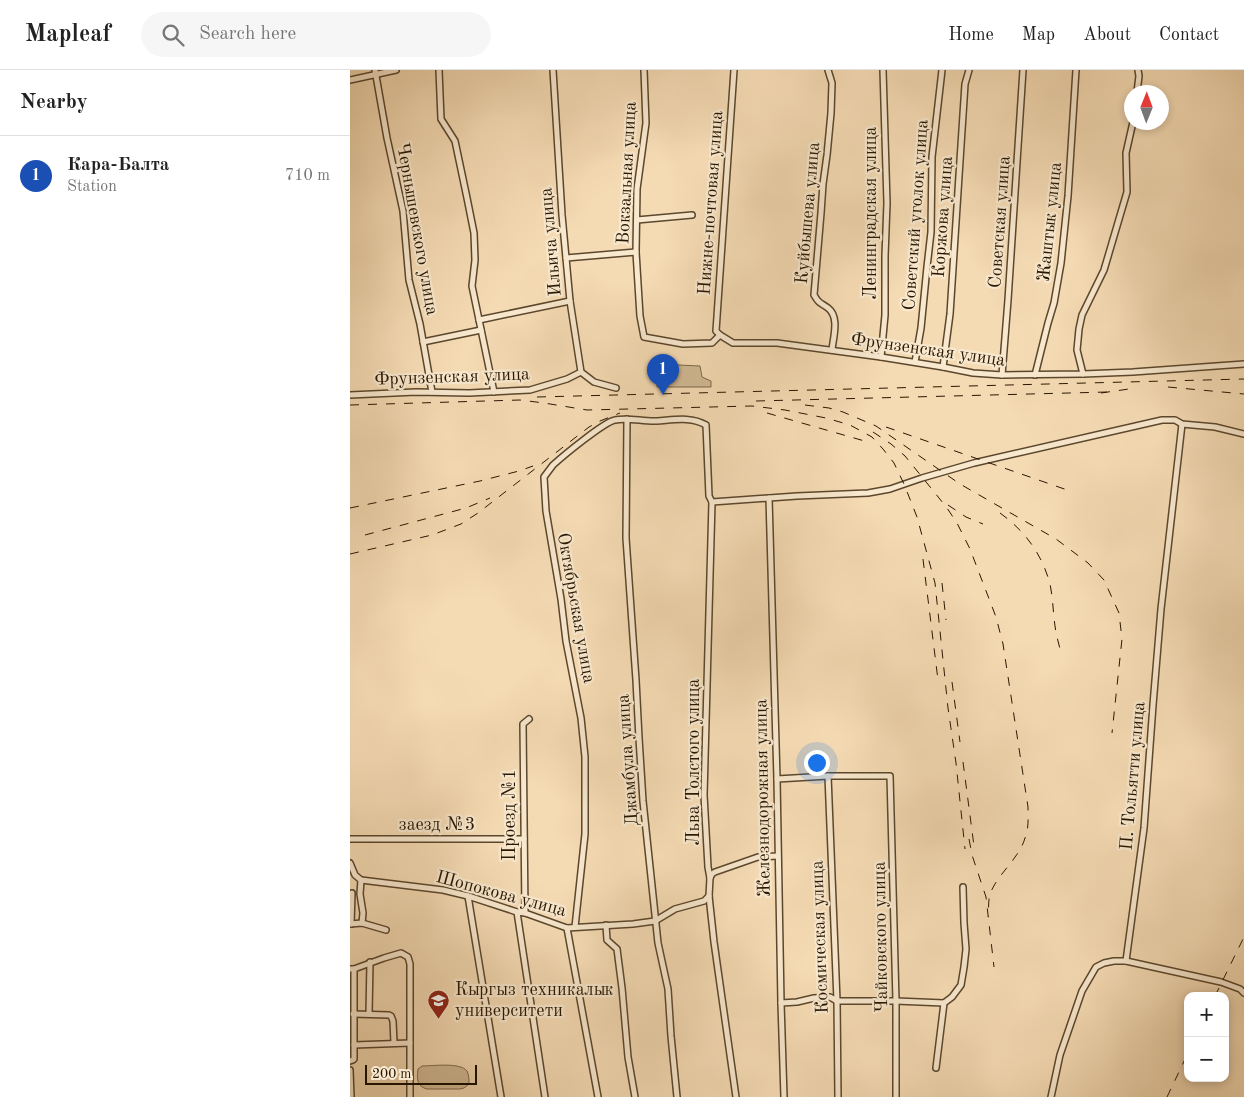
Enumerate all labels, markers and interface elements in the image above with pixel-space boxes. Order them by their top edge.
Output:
search box [141,12,491,57]
icon: search [159,21,187,49]
text: Mapleaf [25,23,111,47]
text: Search here [199,25,296,44]
text: Home [948,26,994,44]
text: Map [1022,26,1055,44]
text: About [1083,26,1131,44]
text: Contact [1159,26,1219,44]
north arrow [1124,85,1169,130]
text: Nearby [20,92,88,113]
street label: Вокзальная улица [614,101,640,245]
street label: Нижне-почтовая улица [696,110,726,296]
street label: Советский уголок улица [900,119,932,311]
street label: Ленинградская улица [862,126,880,299]
street label: Чернышевского улица [393,141,441,317]
street label: Куйбышева улица [793,141,823,285]
street label: Советская улица [986,155,1014,289]
text: Кара-Балта [67,156,170,175]
street label: Коржова улица [930,156,956,278]
street label: Жаштык улица [1035,161,1065,283]
text: 1 [31,168,41,184]
text: 710 m [285,168,330,184]
text: Station [67,179,117,195]
street label: Ильича улица [537,187,565,297]
street label: Фрунзенская улица [850,330,1006,370]
pin: 1 [647,354,679,395]
street label: Фрунзенская улица [374,365,530,389]
street label: Октябрьская улица [554,531,598,685]
street label: Льва Толстого улица [685,679,703,845]
street label: Джамбула улица [614,693,642,826]
street label: Железнодорожная улица [752,699,774,897]
street label: П. Тольятти улица [1118,701,1148,851]
your location [804,750,830,776]
street label: Проезд №1 [501,769,519,861]
street label: заезд №3 [399,816,475,834]
street label: Космическая улица [808,860,832,1014]
street label: Чайковского улица [871,861,891,1013]
street label: Шопокова улица [434,868,568,920]
place label: Кыргыз техникалык университети [455,981,614,1020]
school or university icon: Кыргыз техникалык университети [427,988,451,1019]
map controls [1184,992,1229,1082]
button: + [1184,992,1229,1037]
button: − [1184,1037,1229,1082]
scale bar [365,1062,478,1085]
text: 200 m [372,1067,411,1081]

